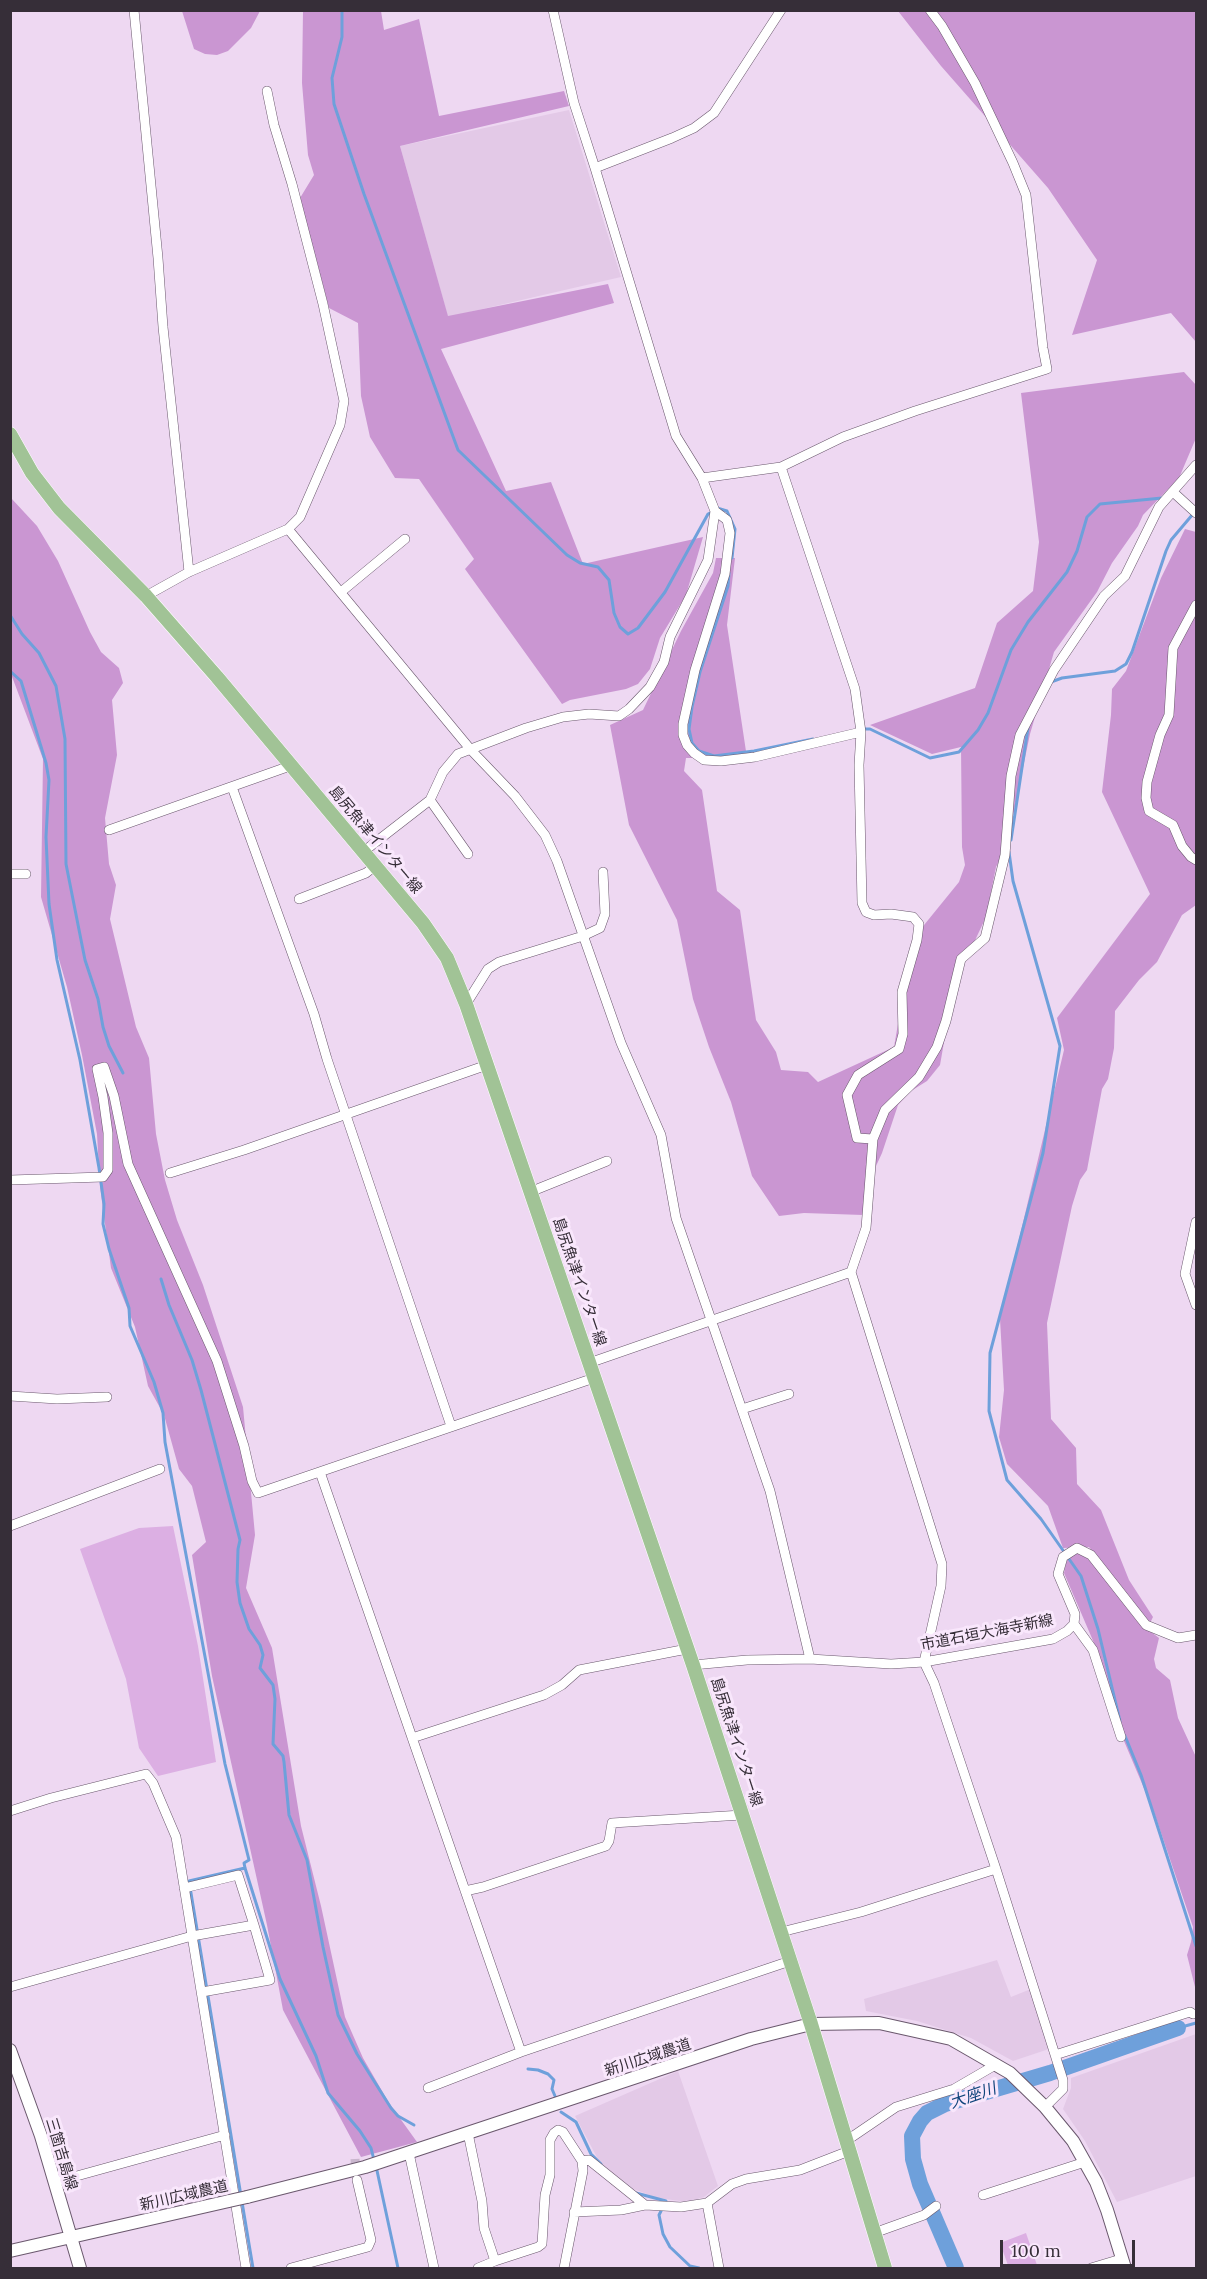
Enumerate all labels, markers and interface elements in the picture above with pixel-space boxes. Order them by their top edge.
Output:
street label: 島尻魚津インター線 [325,783,425,897]
street label: 島尻魚津インター線 [549,1215,609,1349]
street label: 市道石垣大海寺新線 [919,1611,1055,1655]
street label: 島尻魚津インター線 [707,1675,765,1809]
street label: 新川広域農道 [602,2036,694,2080]
water label: 大座川 [947,2079,999,2113]
street label: 三箇吉島線 [41,2116,81,2192]
street label: 新川広域農道 [138,2177,230,2215]
scale bar [1003,2228,1138,2266]
text: 100 m [1011,2239,1061,2262]

